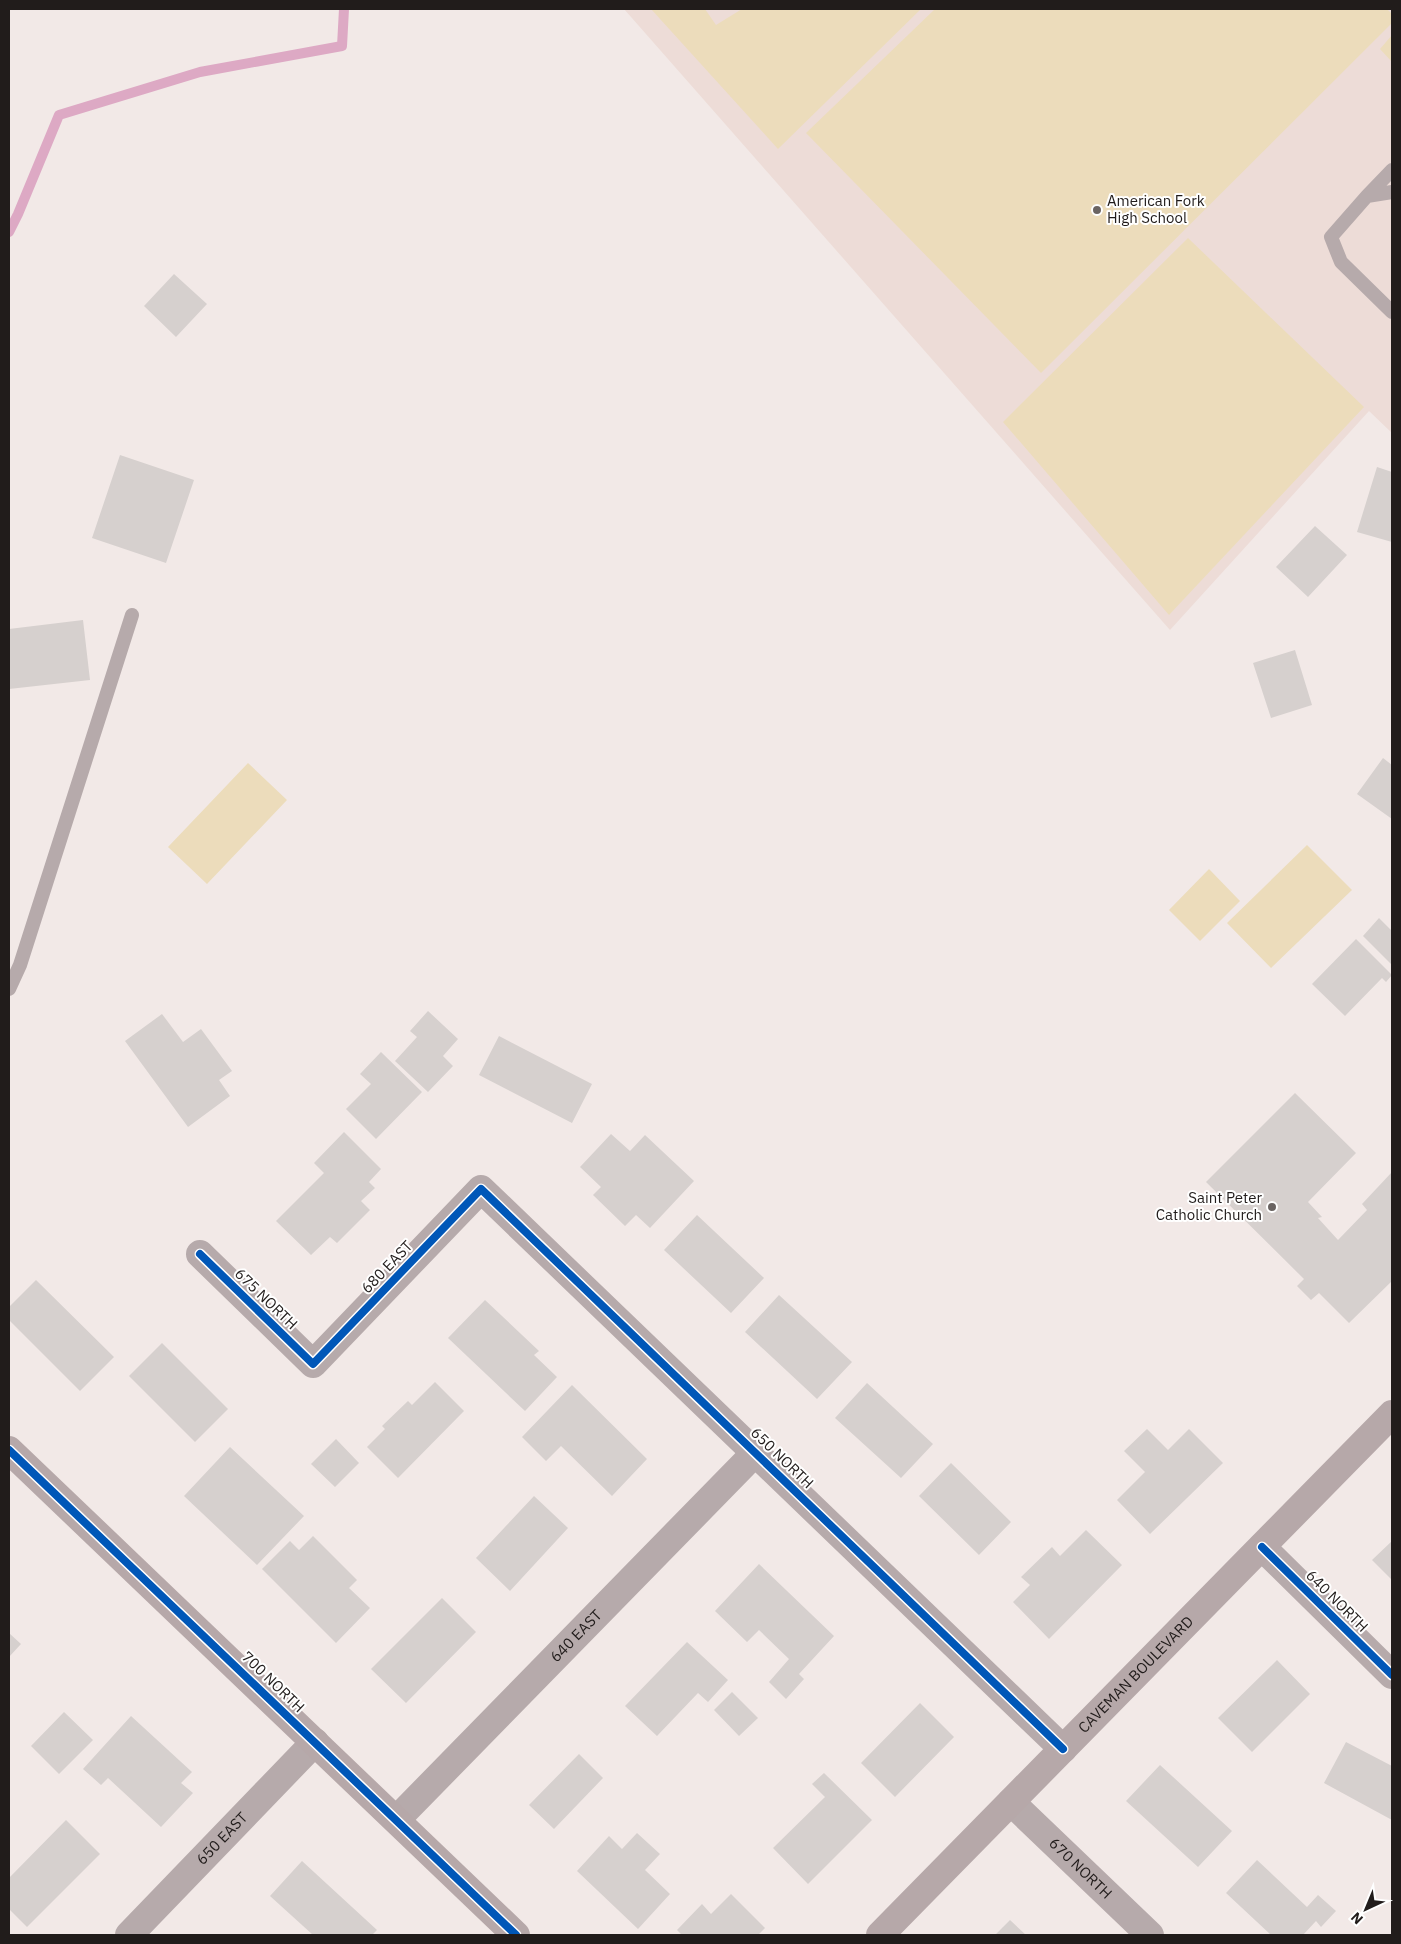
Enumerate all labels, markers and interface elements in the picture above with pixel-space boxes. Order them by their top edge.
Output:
place label: American Fork High School [1107,191,1205,227]
marker: American Fork High School [1091,204,1103,216]
place label: Saint Peter Catholic Church [1156,1188,1262,1224]
marker: Saint Peter Catholic Church [1266,1201,1278,1213]
street label: 680 EAST [357,1236,417,1297]
street label: 675 NORTH [231,1264,302,1333]
street label: 650 NORTH [747,1423,818,1492]
street label: 640 NORTH [1302,1566,1372,1636]
street label: 640 EAST [546,1605,606,1666]
street label: CAVEMAN BOULEVARD [1074,1612,1197,1737]
street label: 700 NORTH [238,1647,309,1716]
street label: 650 EAST [192,1807,252,1869]
street label: 670 NORTH [1045,1833,1116,1903]
north arrow [1341,1884,1391,1934]
text: N [1347,1908,1367,1928]

